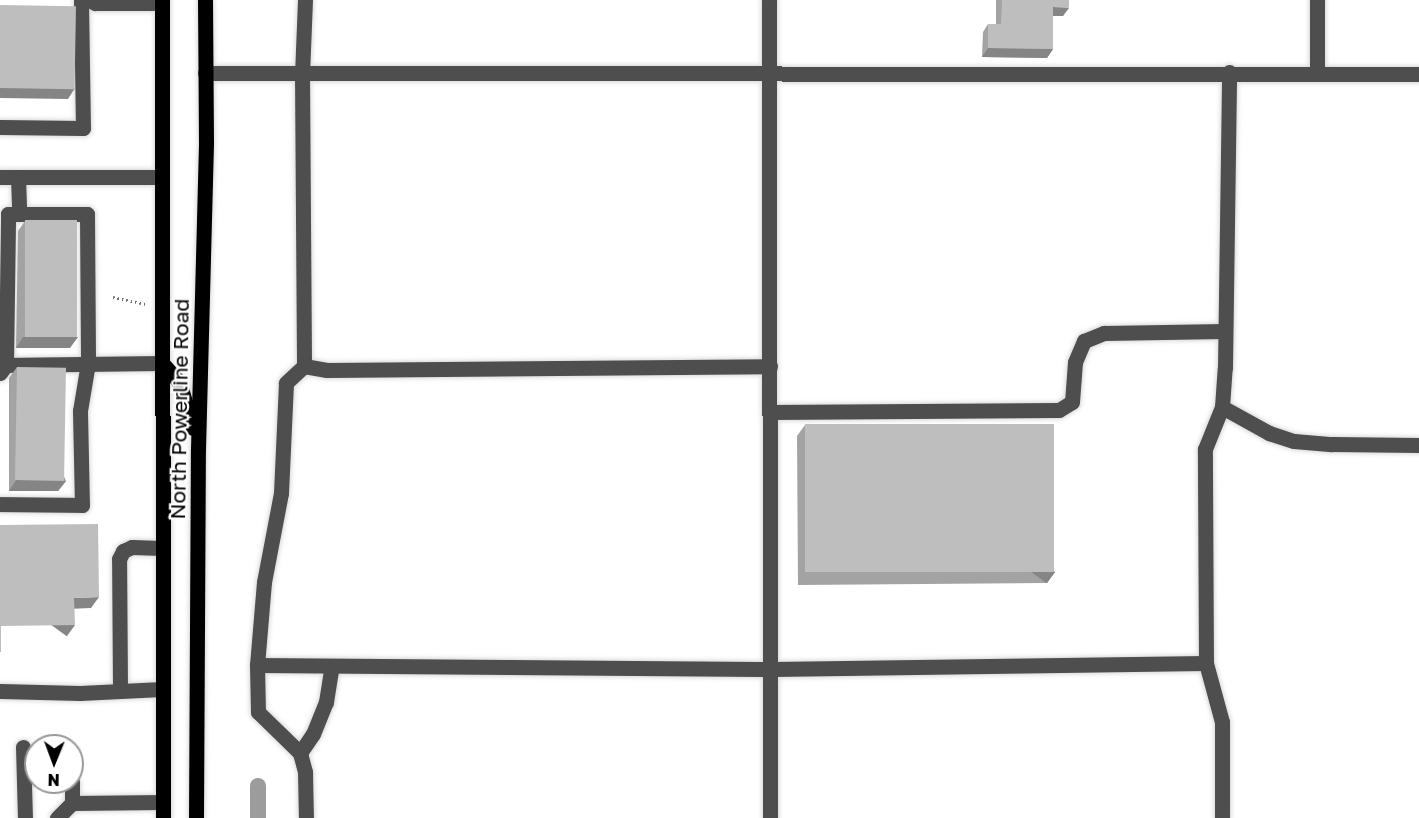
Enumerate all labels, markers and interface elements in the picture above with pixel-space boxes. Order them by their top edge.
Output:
street label: North Powerline Road [164,298,194,520]
north arrow [24,734,84,794]
text: N [47,770,60,790]

